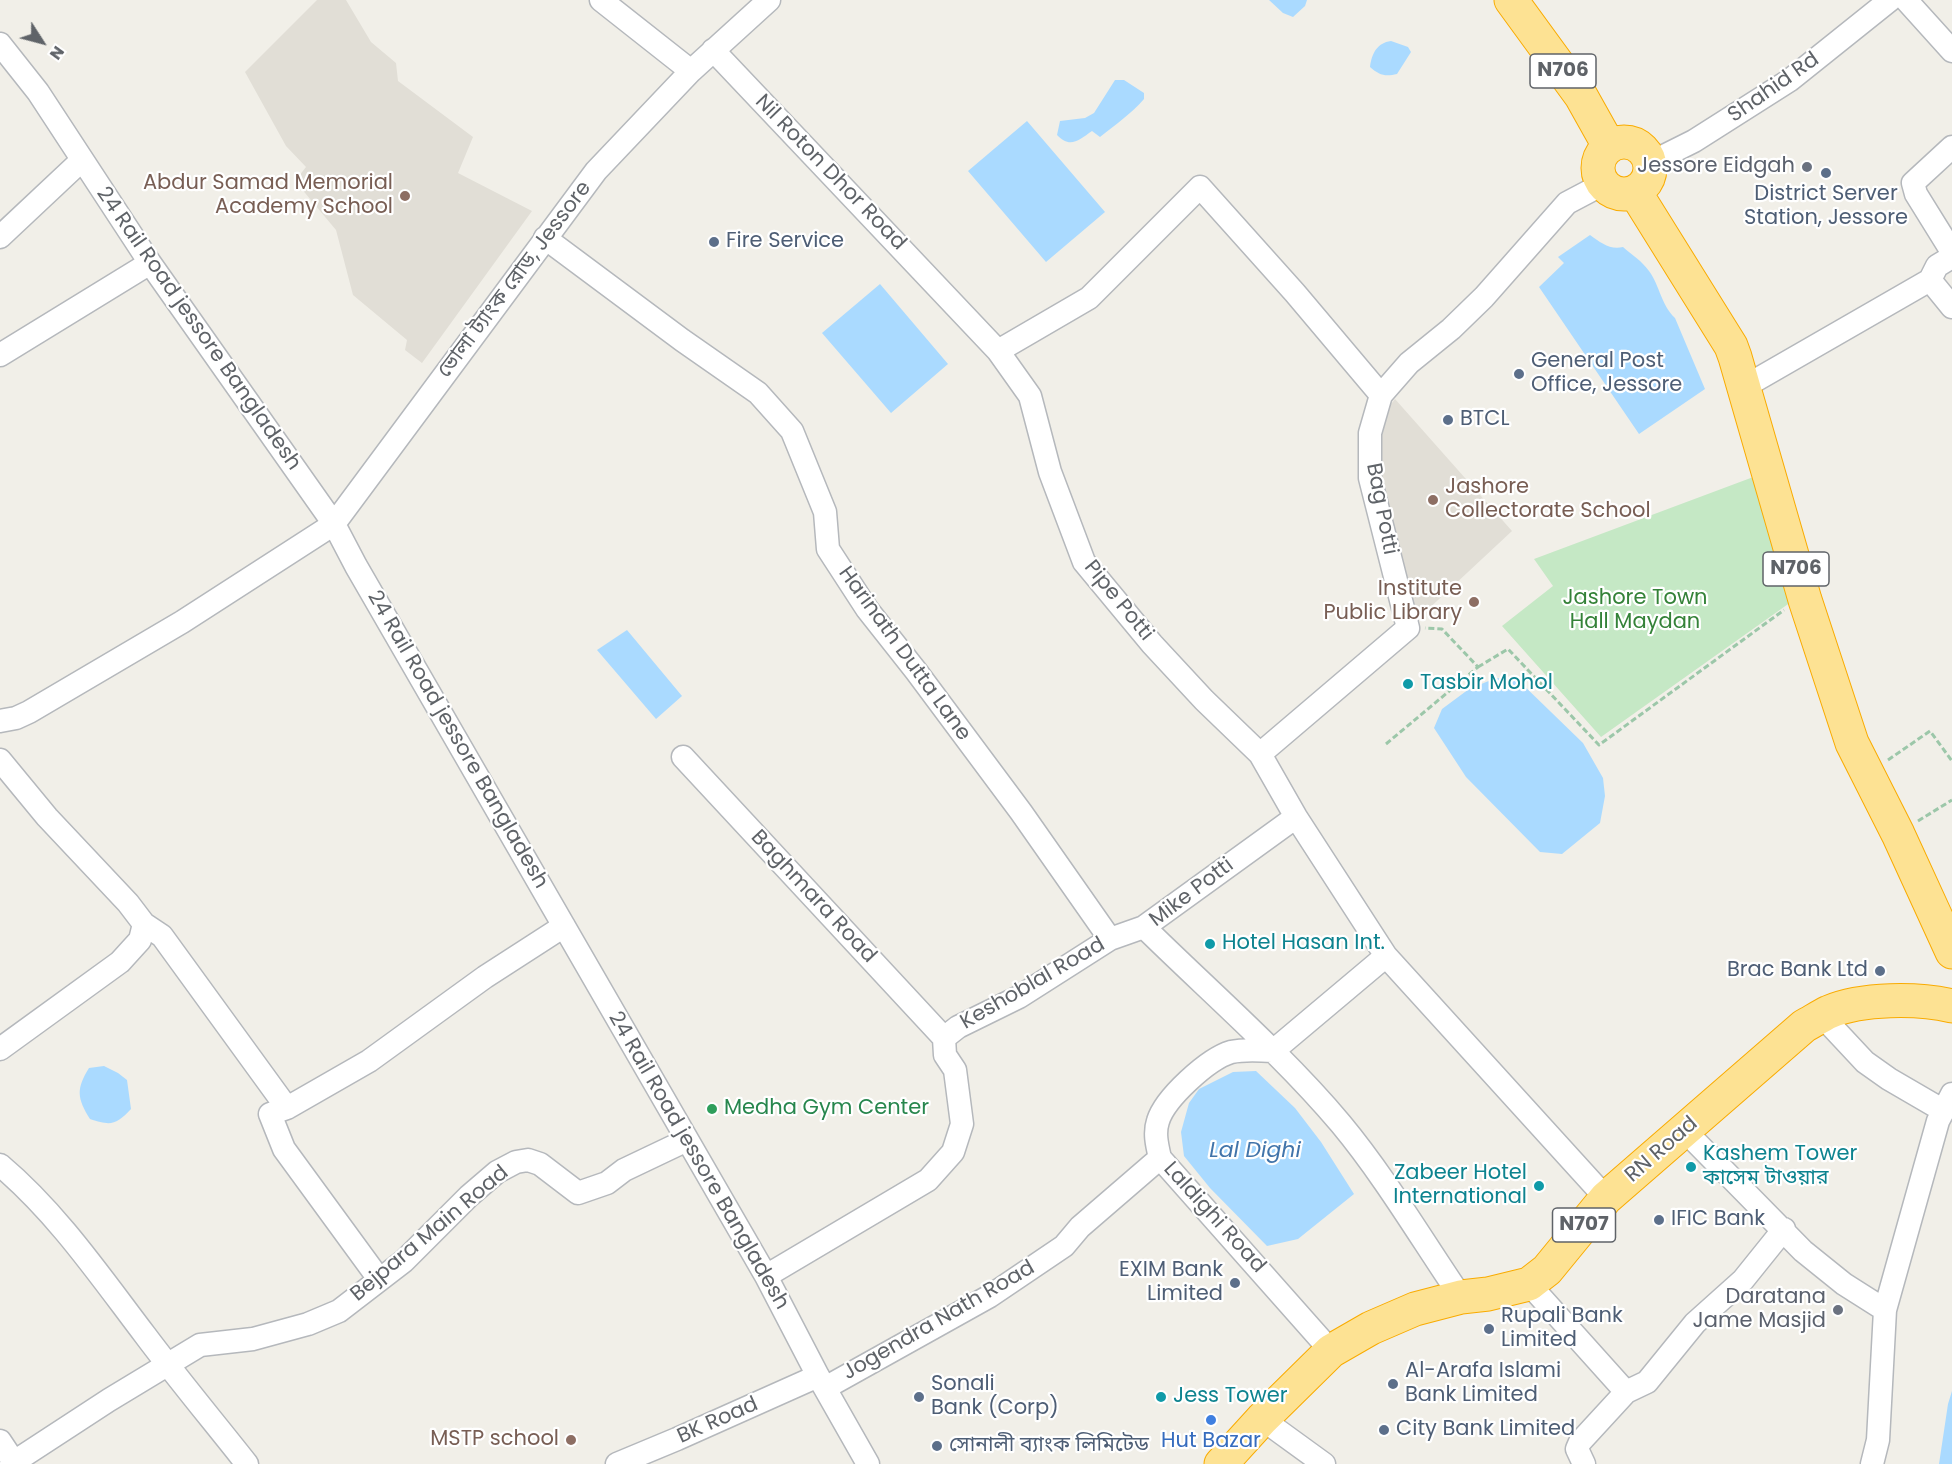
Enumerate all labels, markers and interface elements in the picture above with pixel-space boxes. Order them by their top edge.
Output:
north arrow [12,12,72,72]
text: N [44,41,70,65]
street label: Shahid Rd [1724,47,1824,129]
road number: N706 [1530,54,1596,88]
street label: Nil Roton Dhor Road [749,90,911,256]
place label: Jessore Eidgah [1637,154,1795,180]
marker: Jessore Eidgah [1800,160,1814,174]
marker: District Server Station, Jessore [1819,166,1833,180]
place label: Abdur Samad Memorial Academy School [143,171,393,221]
street label: ভোলা ট্যাংক রোড, Jessore [433,177,597,383]
place label: District Server Station, Jessore [1744,182,1908,232]
street label: 24 Rail Road jessore Bangladesh [90,183,306,475]
marker: Abdur Samad Memorial Academy School [398,189,412,203]
place label: Fire Service [726,229,844,255]
marker: Fire Service [707,235,721,249]
place label: General Post Office, Jessore [1531,349,1682,399]
marker: General Post Office, Jessore [1512,367,1526,381]
place label: BTCL [1460,407,1510,433]
marker: BTCL [1441,413,1455,427]
street label: Bag Potti [1360,461,1402,557]
place label: Jashore Collectorate School [1445,475,1651,525]
marker: Jashore Collectorate School [1426,493,1440,507]
road number: N706 [1763,552,1829,586]
street label: Pipe Potti [1078,556,1158,646]
street label: Harinath Dutta Lane [832,562,976,746]
place label: Institute Public Library [1323,577,1462,627]
park label: Jashore Town Hall Maydan [1562,586,1708,636]
street label: 24 Rail Road jessore Bangladesh [361,587,553,893]
marker: Institute Public Library [1467,595,1481,609]
place label: Tasbir Mohol [1420,671,1553,697]
marker: Tasbir Mohol [1401,677,1415,691]
street label: Baghmara Road [745,825,881,969]
street label: Mike Potti [1145,853,1239,933]
place label: Hotel Hasan Int. [1222,931,1385,957]
street label: Keshoblal Road [956,932,1110,1036]
marker: Hotel Hasan Int. [1203,937,1217,951]
place label: Brac Bank Ltd [1727,958,1868,984]
marker: Brac Bank Ltd [1873,964,1887,978]
street label: 24 Rail Road jessore Bangladesh [602,1008,794,1314]
place label: Medha Gym Center [724,1096,929,1122]
marker: Medha Gym Center [705,1102,719,1116]
street label: RN Road [1621,1112,1703,1188]
water label: Lal Dighi [1209,1138,1301,1164]
place label: Kashem Tower কাসেম টাওয়ার [1703,1142,1857,1192]
street label: Laldighi Road [1158,1157,1270,1279]
marker: Kashem Tower কাসেম টাওয়ার [1684,1160,1698,1174]
street label: Bejpara Main Road [346,1161,514,1307]
place label: Zabeer Hotel International [1393,1161,1527,1211]
marker: Zabeer Hotel International [1532,1179,1546,1193]
place label: IFIC Bank [1671,1207,1765,1233]
road number: N707 [1552,1208,1616,1242]
marker: IFIC Bank [1652,1213,1666,1227]
street label: Jogendra Nath Road [839,1256,1039,1386]
place label: EXIM Bank Limited [1119,1258,1223,1308]
marker: EXIM Bank Limited [1228,1276,1242,1290]
place label: Daratana Jame Masjid [1693,1285,1826,1335]
marker: Daratana Jame Masjid [1831,1303,1845,1317]
place label: Rupali Bank Limited [1501,1304,1623,1354]
marker: Rupali Bank Limited [1482,1322,1496,1336]
place label: Al-Arafa Islami Bank Limited [1405,1359,1561,1409]
place label: Sonali Bank (Corp) [931,1372,1059,1422]
marker: Al-Arafa Islami Bank Limited [1386,1377,1400,1391]
place label: Jess Tower [1173,1384,1288,1410]
marker: Sonali Bank (Corp) [912,1390,926,1404]
marker: Jess Tower [1154,1390,1168,1404]
street label: BK Road [674,1392,762,1450]
marker: Hut Bazar [1204,1413,1218,1427]
place label: City Bank Limited [1396,1417,1575,1443]
marker: City Bank Limited [1377,1423,1391,1437]
place label: MSTP school [430,1427,559,1453]
place label: Hut Bazar [1161,1429,1261,1455]
marker: MSTP school [564,1433,578,1447]
place label: সোনালী ব্যাংক লিমিটেড [949,1433,1149,1459]
marker: সোনালী ব্যাংক লিমিটেড [930,1439,944,1453]

